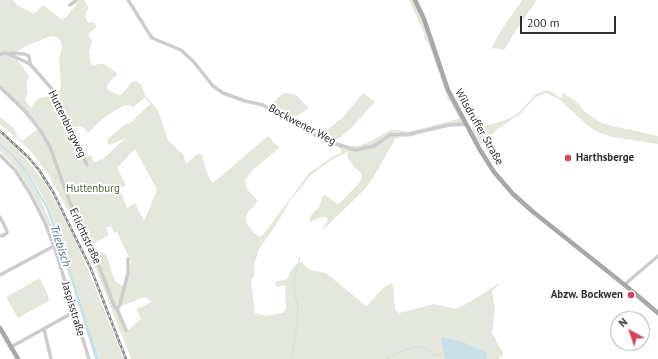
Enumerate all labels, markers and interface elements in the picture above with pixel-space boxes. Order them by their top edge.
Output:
scale bar [522,8,618,34]
text: 200 m [527,15,560,30]
street label: Wilsdruffer Straße [452,87,506,167]
street label: Huttenburgweg [45,88,89,160]
street label: Bockwener Weg [266,102,338,148]
place label: Harthsberge [576,151,634,165]
marker: Harthsberge [563,153,573,163]
park label: Huttenburg [66,182,120,196]
street label: Erlichtstraße [66,206,104,266]
water label: Triebisch [46,223,74,269]
street label: Jaspisstraße [58,280,88,338]
place label: Abzw. Bockwen [551,288,623,302]
marker: Abzw. Bockwen [626,290,636,300]
north arrow [610,311,650,351]
text: N [616,315,630,330]

